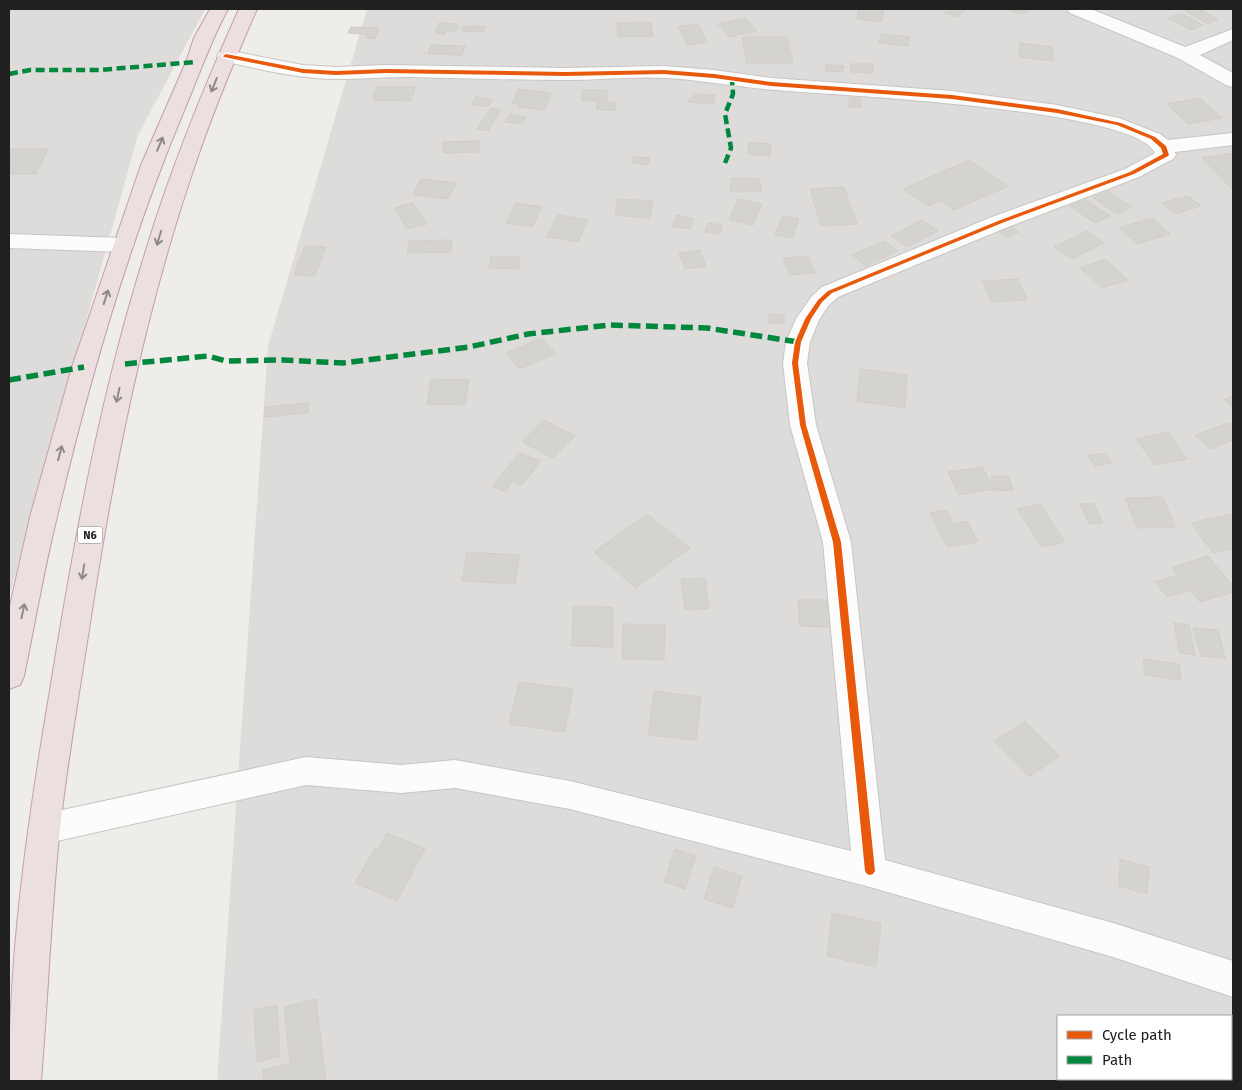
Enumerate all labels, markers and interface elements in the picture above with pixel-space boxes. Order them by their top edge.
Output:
one-way arrow [209,77,218,92]
one-way arrow [156,137,166,152]
one-way arrow [154,230,164,246]
one-way arrow [102,290,111,305]
one-way arrow [113,387,123,403]
one-way arrow [56,445,66,461]
road number: N6 [78,526,102,544]
one-way arrow [78,563,88,579]
one-way arrow [19,603,28,619]
legend [1057,1015,1232,1080]
text: Cycle path [1102,1026,1172,1044]
text: Path [1102,1051,1132,1069]

